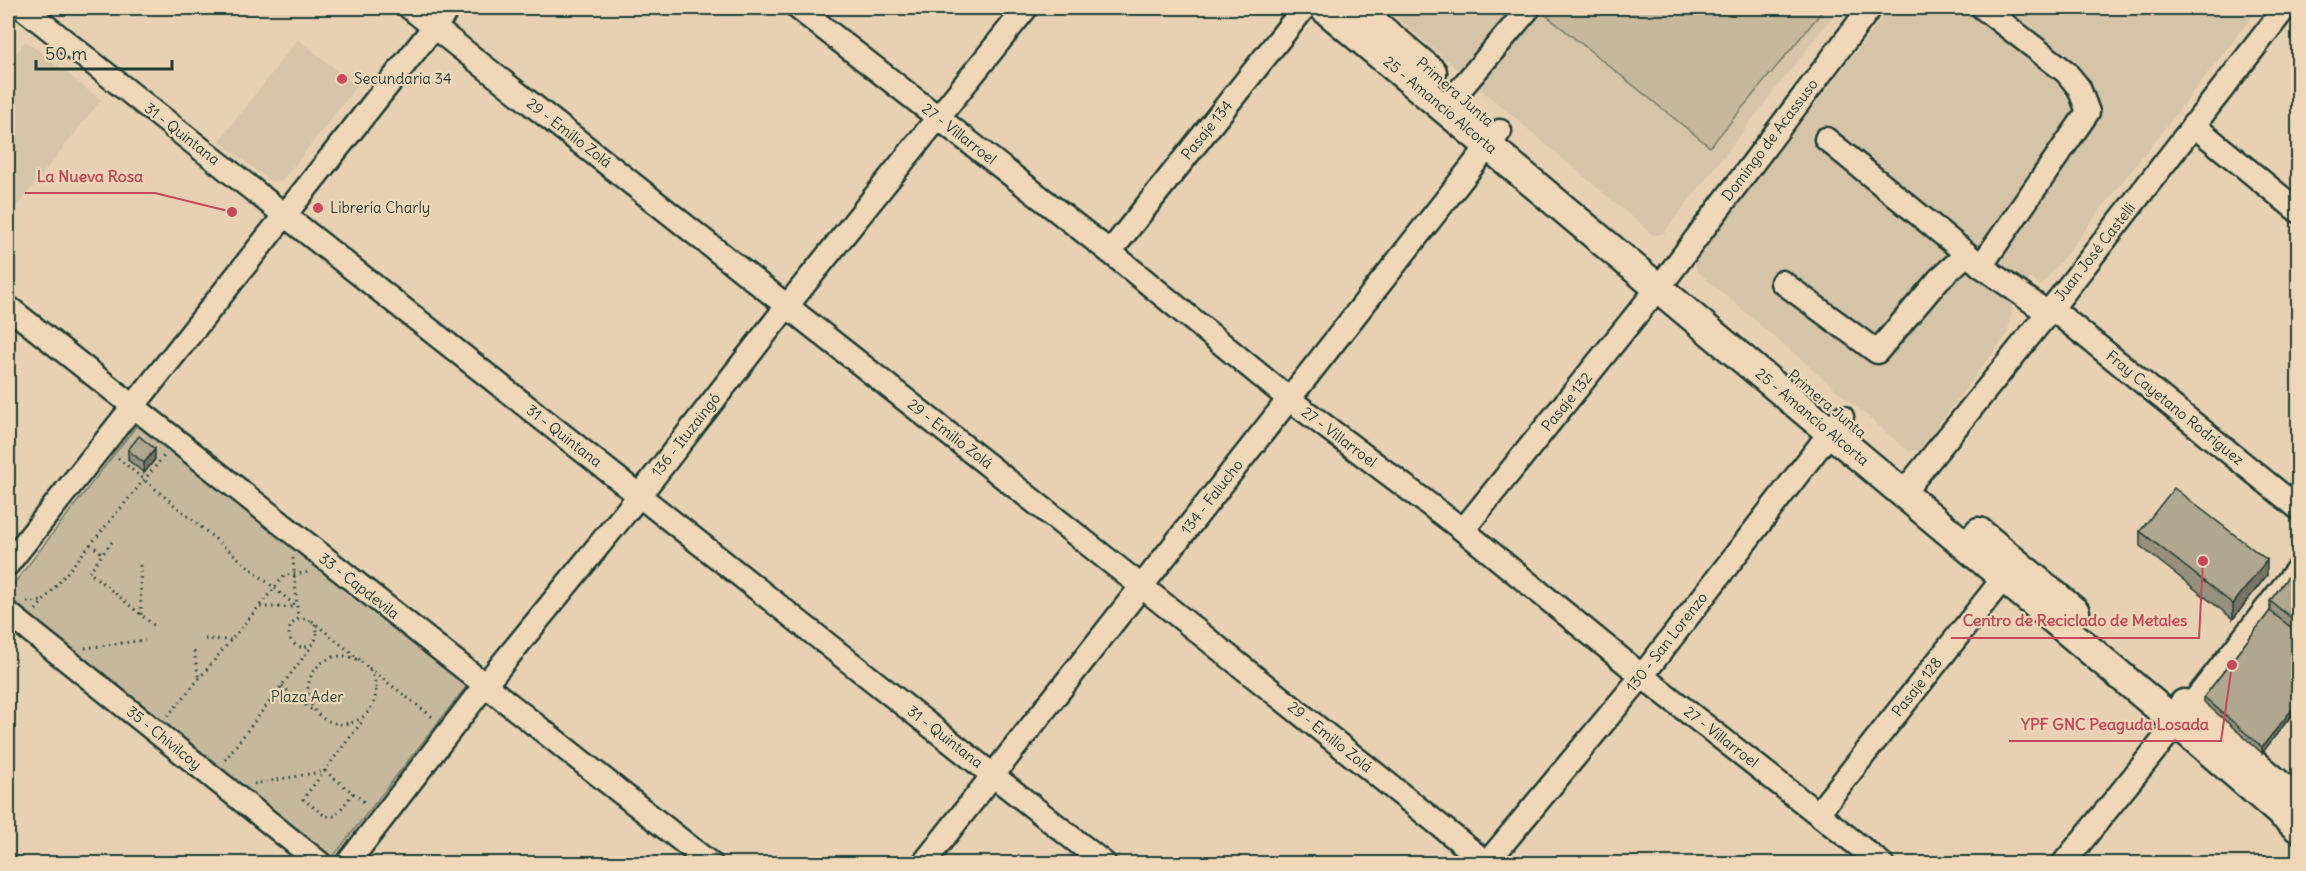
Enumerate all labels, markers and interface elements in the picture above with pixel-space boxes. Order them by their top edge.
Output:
scale bar [36,33,172,71]
text: 50 m [45,42,87,65]
street label: 25 - Amancio Alcorta [1380,52,1501,158]
street label: Primera Junta [1413,53,1498,131]
place label: Secundaria 34 [354,69,452,88]
marker: Secundaria 34 [335,72,349,86]
street label: Domingo de Acassuso [1717,75,1822,205]
street label: 29 - Emilio Zolá [523,93,616,172]
street label: Pasaje 134 [1177,96,1236,163]
street label: 31 - Quintana [141,98,224,169]
street label: 27 - Villarroel [918,99,1000,169]
callout: La Nueva Rosa [25,159,155,193]
text: La Nueva Rosa [37,166,143,186]
place label: Librería Charly [330,198,430,217]
street label: Juan José Castelli [2050,199,2139,305]
marker: Librería Charly [311,201,325,215]
street label: Fray Cayetano Rodríguez [2102,346,2248,469]
street label: 25 - Amancio Alcorta [1752,364,1873,470]
street label: Primera Junta [1784,365,1871,442]
street label: Pasaje 132 [1537,368,1596,435]
street label: 136 - Ituzaingó [647,389,724,480]
street label: 29 - Emilio Zolá [904,394,997,473]
street label: 31 - Quintana [523,400,606,471]
street label: 27 - Villarroel [1298,402,1381,471]
street label: 134 - Falucho [1176,455,1247,538]
street label: 33 - Capdevila [315,548,404,623]
street label: 130 - San Lorenzo [1622,588,1711,695]
callout: Centro de Reciclado de Metales [1951,604,2199,638]
text: Centro de Reciclado de Metales [1963,610,2187,630]
street label: Pasaje 128 [1887,653,1946,720]
park label: Plaza Ader [271,687,343,706]
street label: 29 - Emilio Zolá [1284,697,1377,777]
street label: 31 - Quintana [904,701,987,772]
street label: 35 - Chivilcoy [123,702,206,774]
street label: 27 - Villarroel [1680,702,1762,772]
callout: YPF GNC Peaguda Losada [2009,707,2221,741]
text: YPF GNC Peaguda Losada [2020,714,2209,735]

